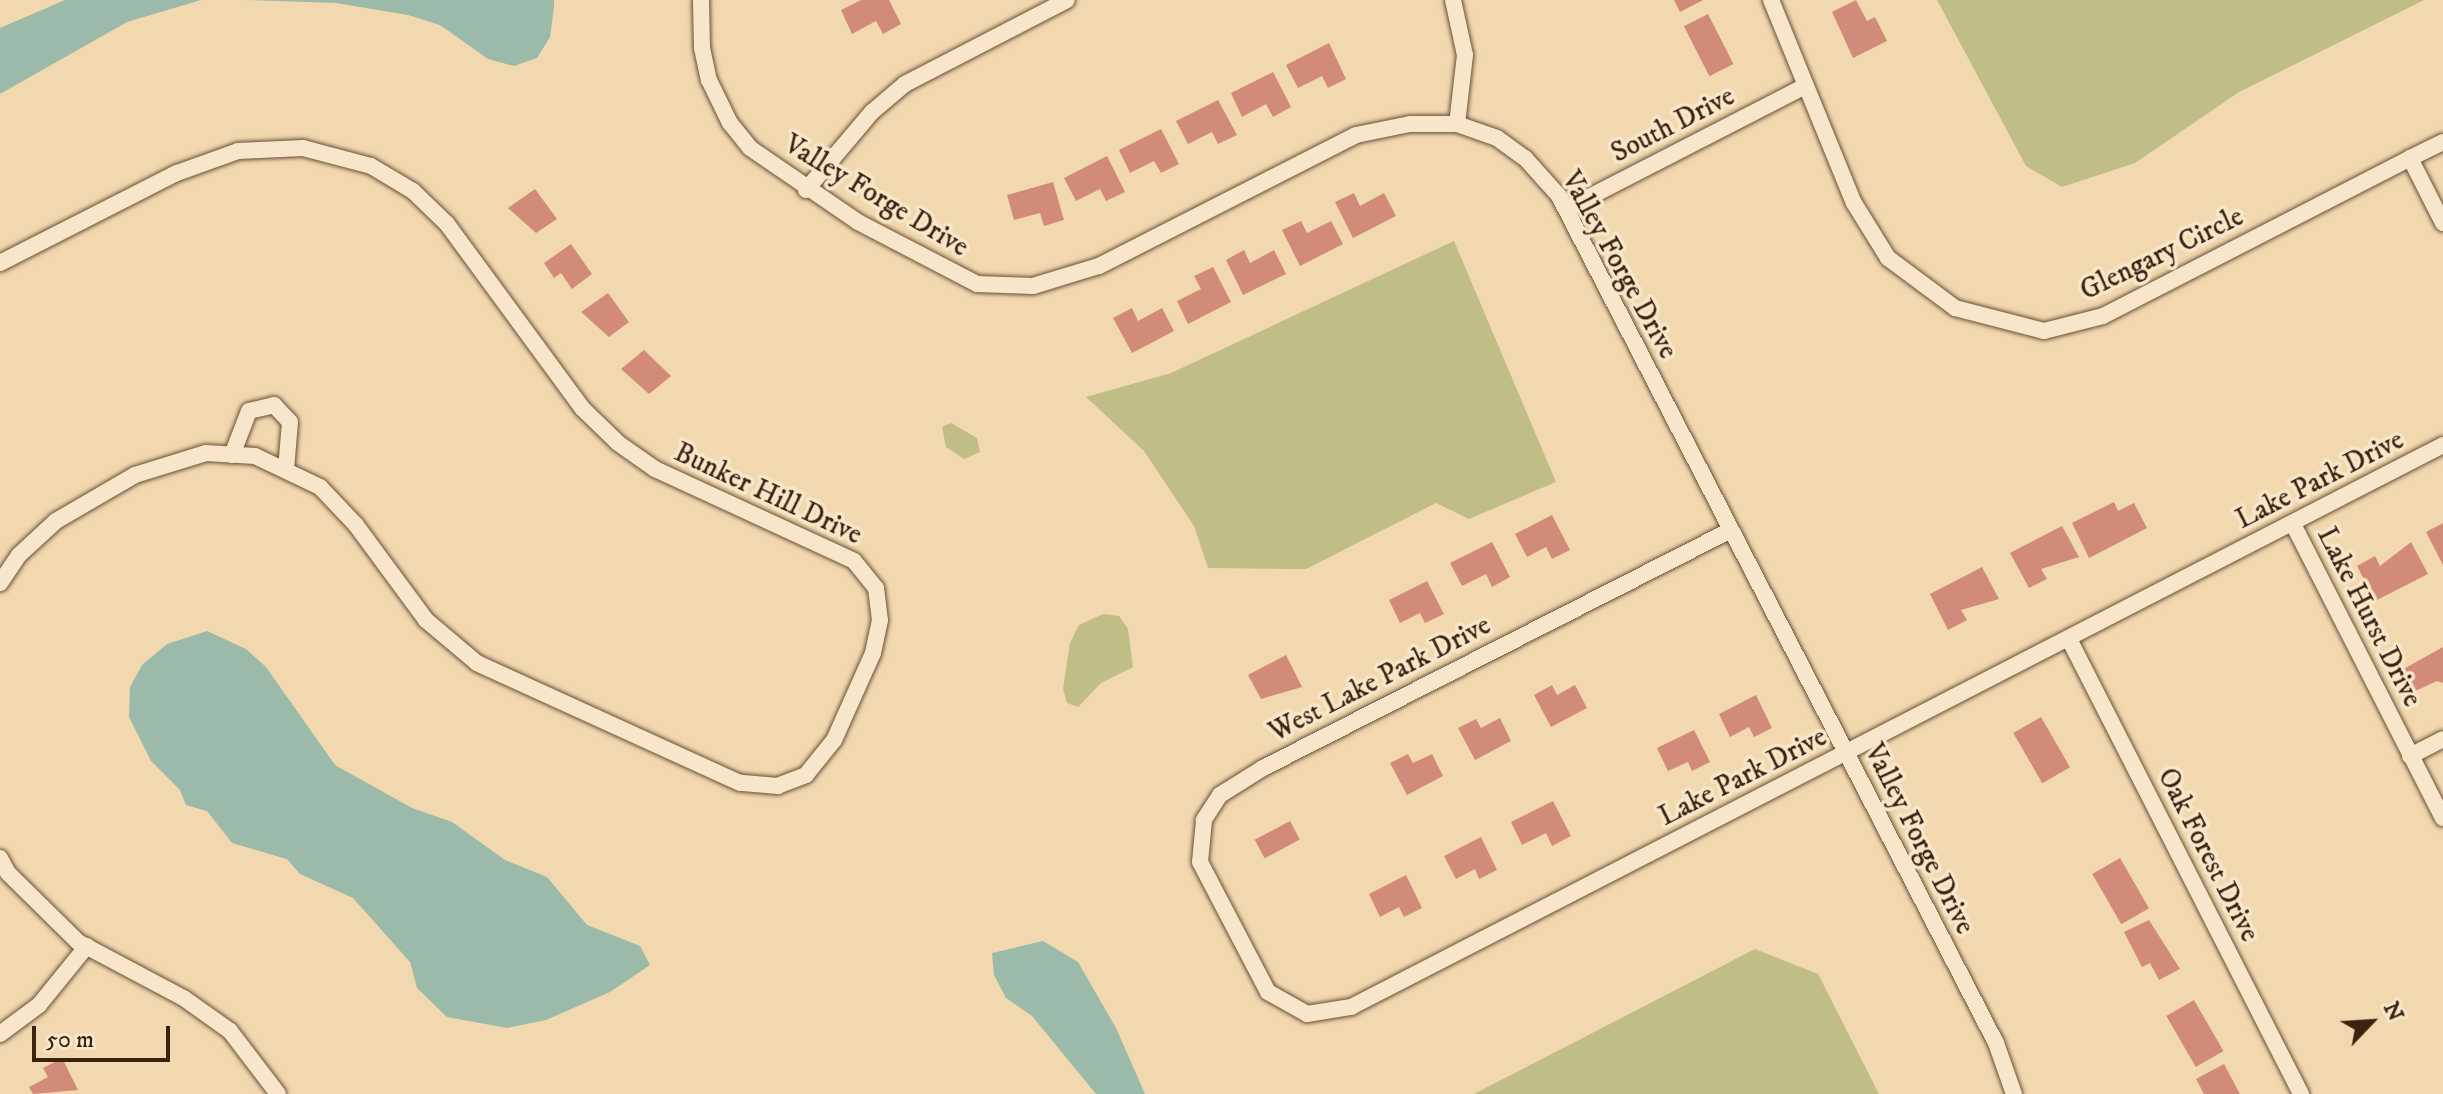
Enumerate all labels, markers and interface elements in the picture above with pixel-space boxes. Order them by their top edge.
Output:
street label: South Drive [1606,80,1740,170]
street label: Valley Forge Drive [778,128,974,264]
street label: Valley Forge Drive [1554,165,1684,365]
street label: Glengary Circle [2075,200,2249,308]
street label: Lake Park Drive [2230,423,2410,537]
street label: Bunker Hill Drive [669,436,867,552]
street label: Lake Hurst Drive [2309,522,2429,712]
street label: West Lake Park Drive [1264,609,1496,749]
street label: Lake Park Drive [1653,720,1833,834]
street label: Valley Forge Drive [1857,738,1981,940]
street label: Oak Forest Drive [2150,763,2266,947]
north arrow [2331,982,2411,1062]
text: N [2377,998,2409,1026]
scale bar [36,1010,174,1060]
text: 50 m [46,1025,94,1055]

